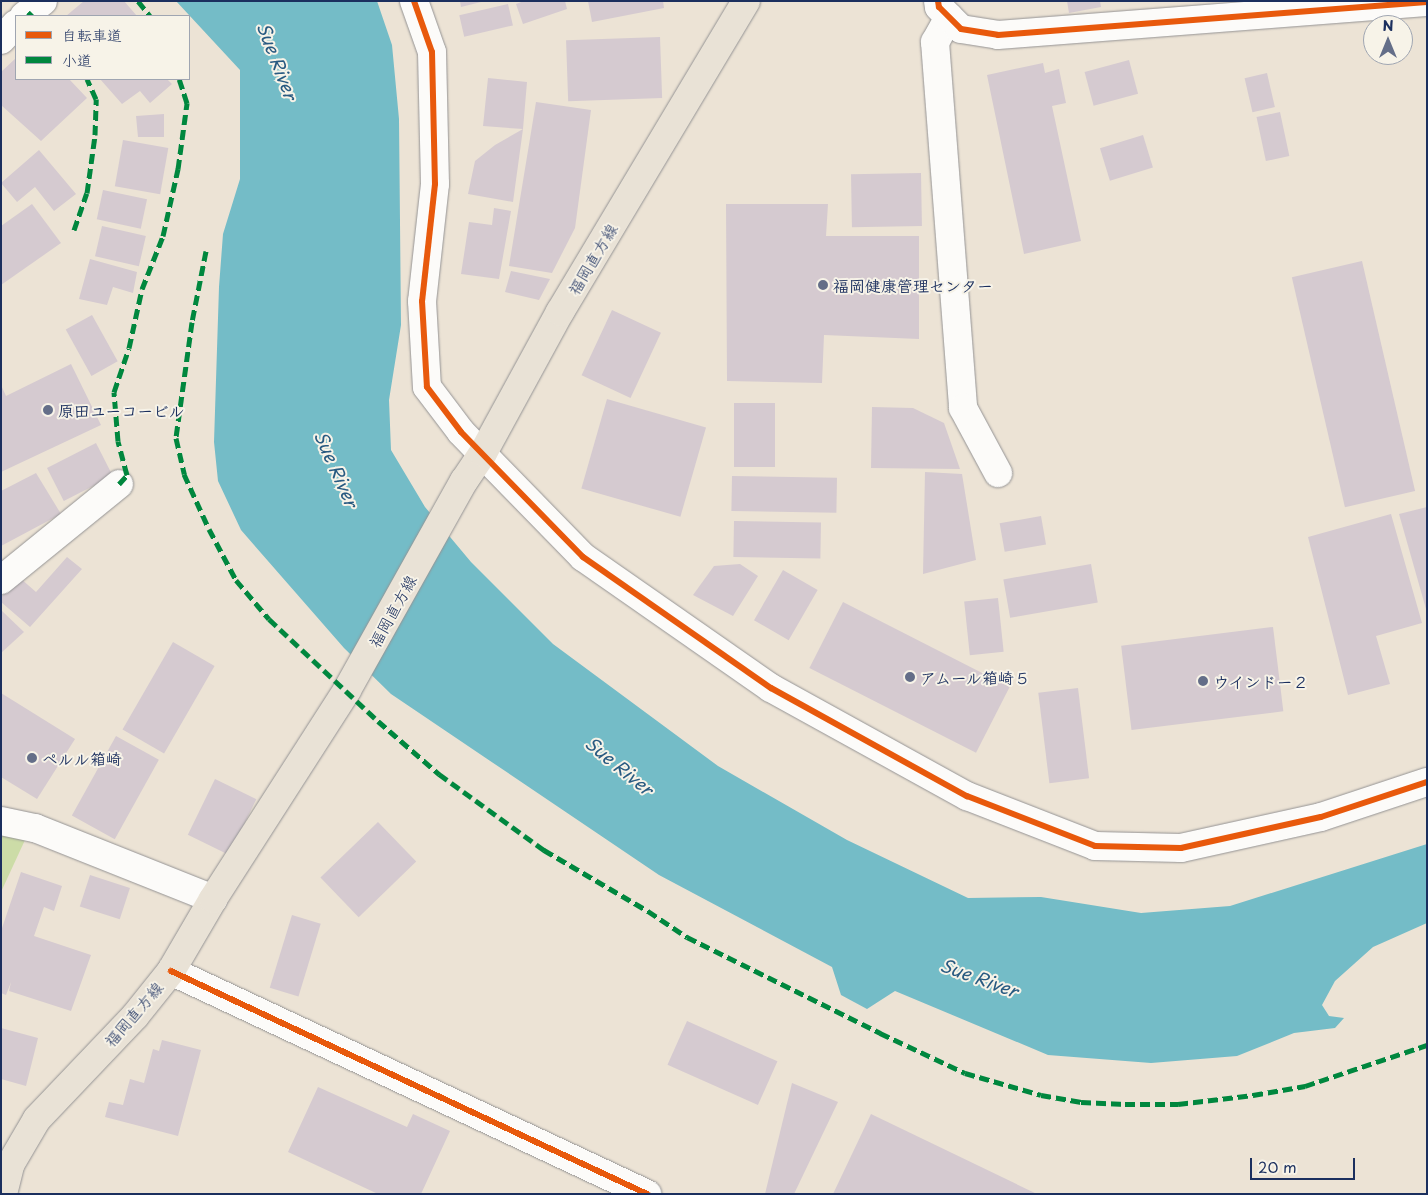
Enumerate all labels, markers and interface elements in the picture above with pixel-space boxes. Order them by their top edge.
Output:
legend [15,15,190,80]
north arrow [1363,15,1413,65]
text: N [1382,15,1394,36]
water label: Sue River [252,19,302,103]
text: 自転車道 [62,23,122,46]
text: 小道 [62,48,92,71]
street label: 福岡直方線 [563,220,621,298]
place label: 福岡健康管理センター [833,275,993,295]
marker: 福岡健康管理センター [817,279,829,291]
place label: 原田ユーコービル [58,400,185,420]
marker: 原田ユーコービル [42,404,54,416]
water label: Sue River [310,427,362,511]
street label: 福岡直方線 [364,571,420,651]
place label: アムール箱崎５ [920,667,1032,687]
marker: アムール箱崎５ [904,671,916,683]
place label: ウインドー２ [1213,671,1309,691]
marker: ウインドー２ [1197,675,1209,687]
water label: Sue River [581,732,657,800]
place label: ペルル箱崎 [42,748,122,768]
marker: ペルル箱崎 [26,752,38,764]
water label: Sue River [937,954,1021,1002]
street label: 福岡直方線 [100,978,166,1050]
scale bar [1253,1148,1358,1180]
text: 20 m [1258,1155,1297,1178]

